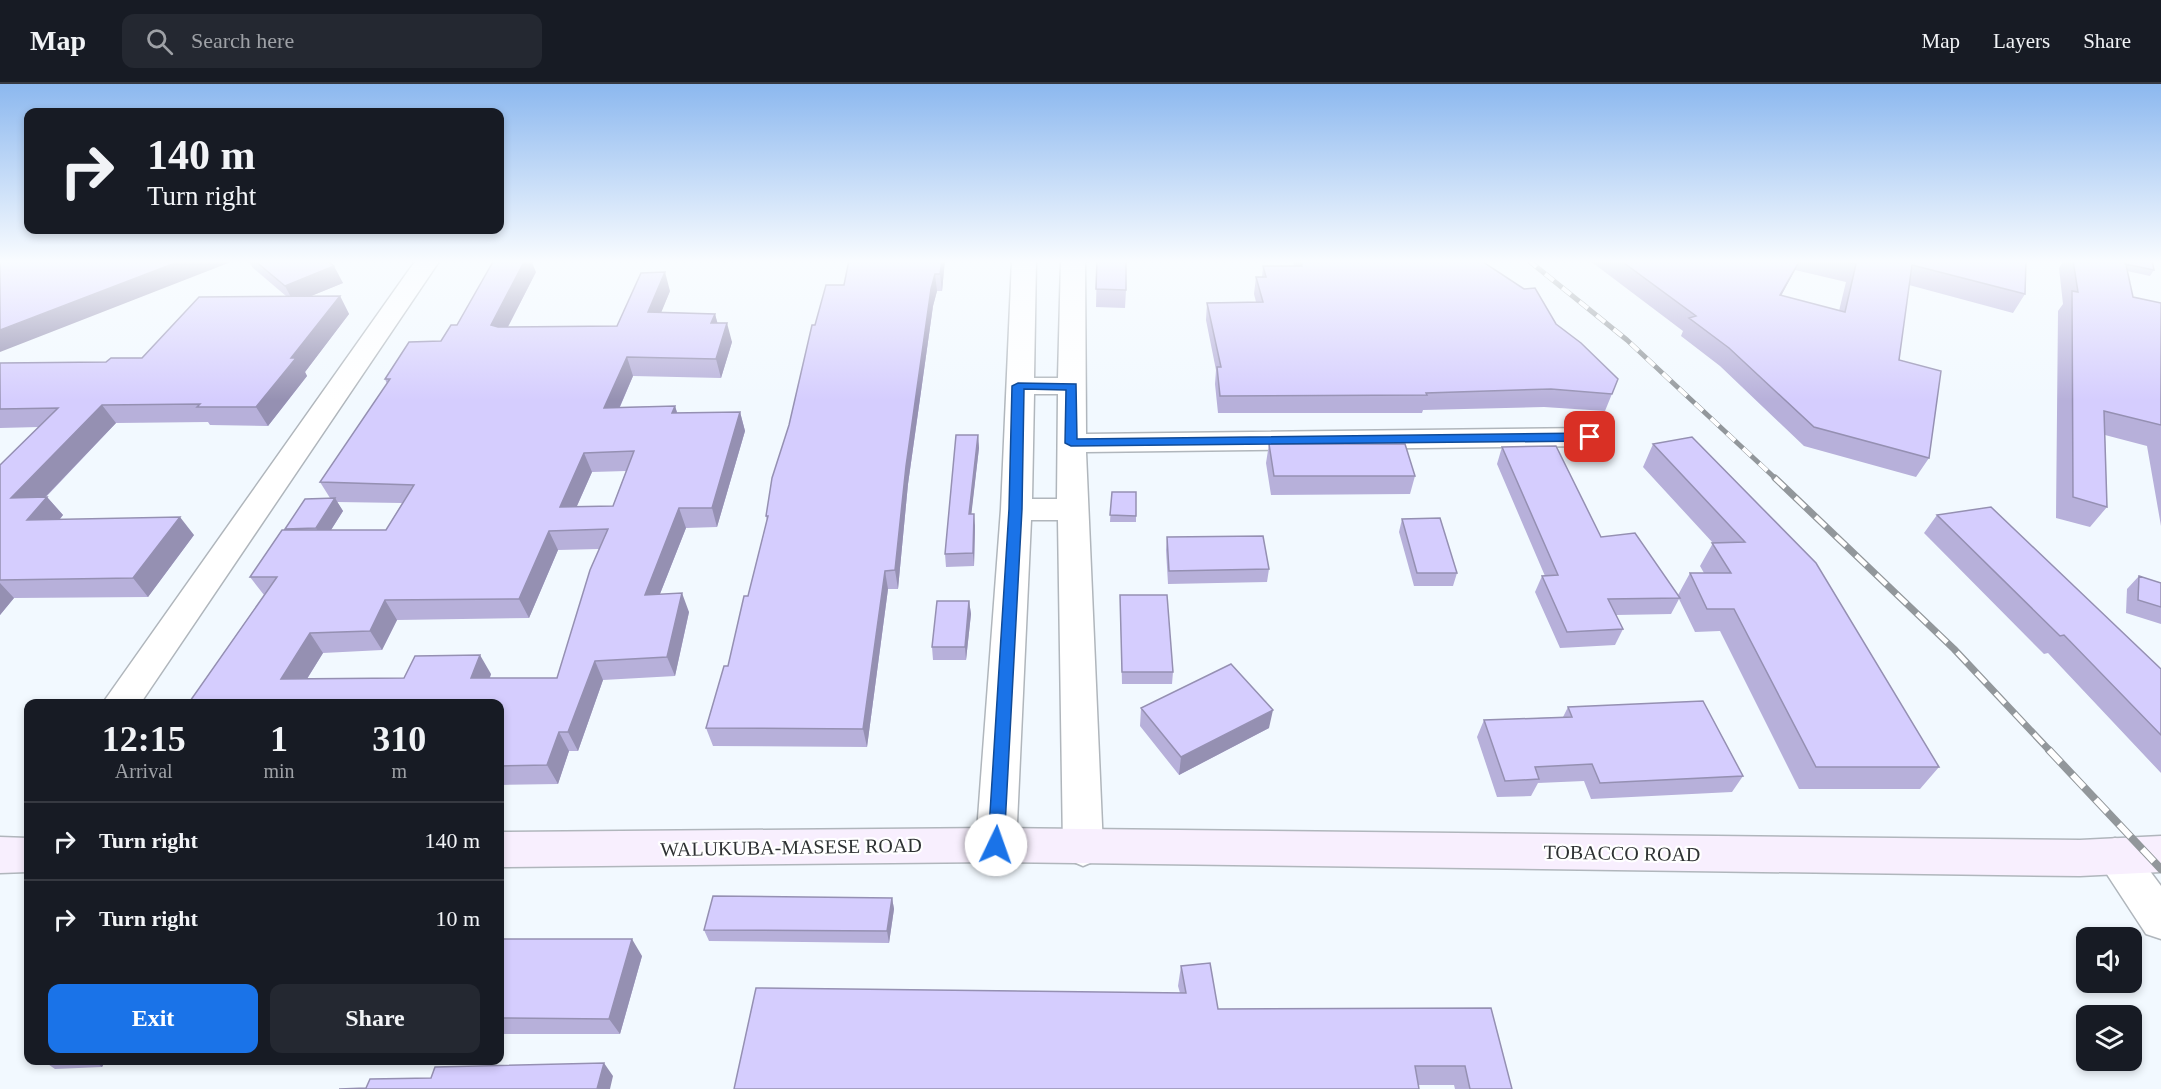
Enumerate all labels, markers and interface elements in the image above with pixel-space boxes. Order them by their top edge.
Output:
search box [122,14,542,68]
text: Map [30,25,86,56]
icon: search [143,25,176,58]
text: Search here [191,28,294,53]
text: Map [1922,29,1960,53]
text: Layers [1993,29,2050,53]
text: Share [2083,29,2131,53]
icon: right [48,132,126,210]
text: 140 m [147,132,256,178]
text: Turn right [147,181,256,211]
pin [1564,411,1615,462]
icon: arrive [1573,420,1606,453]
text: 12:15 [102,719,186,759]
text: 1 [270,719,288,759]
text: 310 [372,719,426,759]
text: Arrival [115,760,173,782]
text: min [263,760,295,782]
text: m [392,760,407,782]
position arrow [964,813,1028,877]
icon: right [48,825,81,858]
text: Turn right [99,828,198,853]
text: 140 m [424,828,480,853]
street label: WALUKUBA-MASESE ROAD [660,834,922,860]
street label: TOBACCO ROAD [1543,841,1701,865]
icon: right [48,903,81,936]
text: Turn right [99,906,198,931]
text: 10 m [435,906,480,931]
map controls [2076,927,2142,1071]
button: sound [2076,927,2142,993]
button: Exit [48,984,258,1053]
button: Share [270,984,480,1053]
button: layers [2076,1005,2142,1071]

